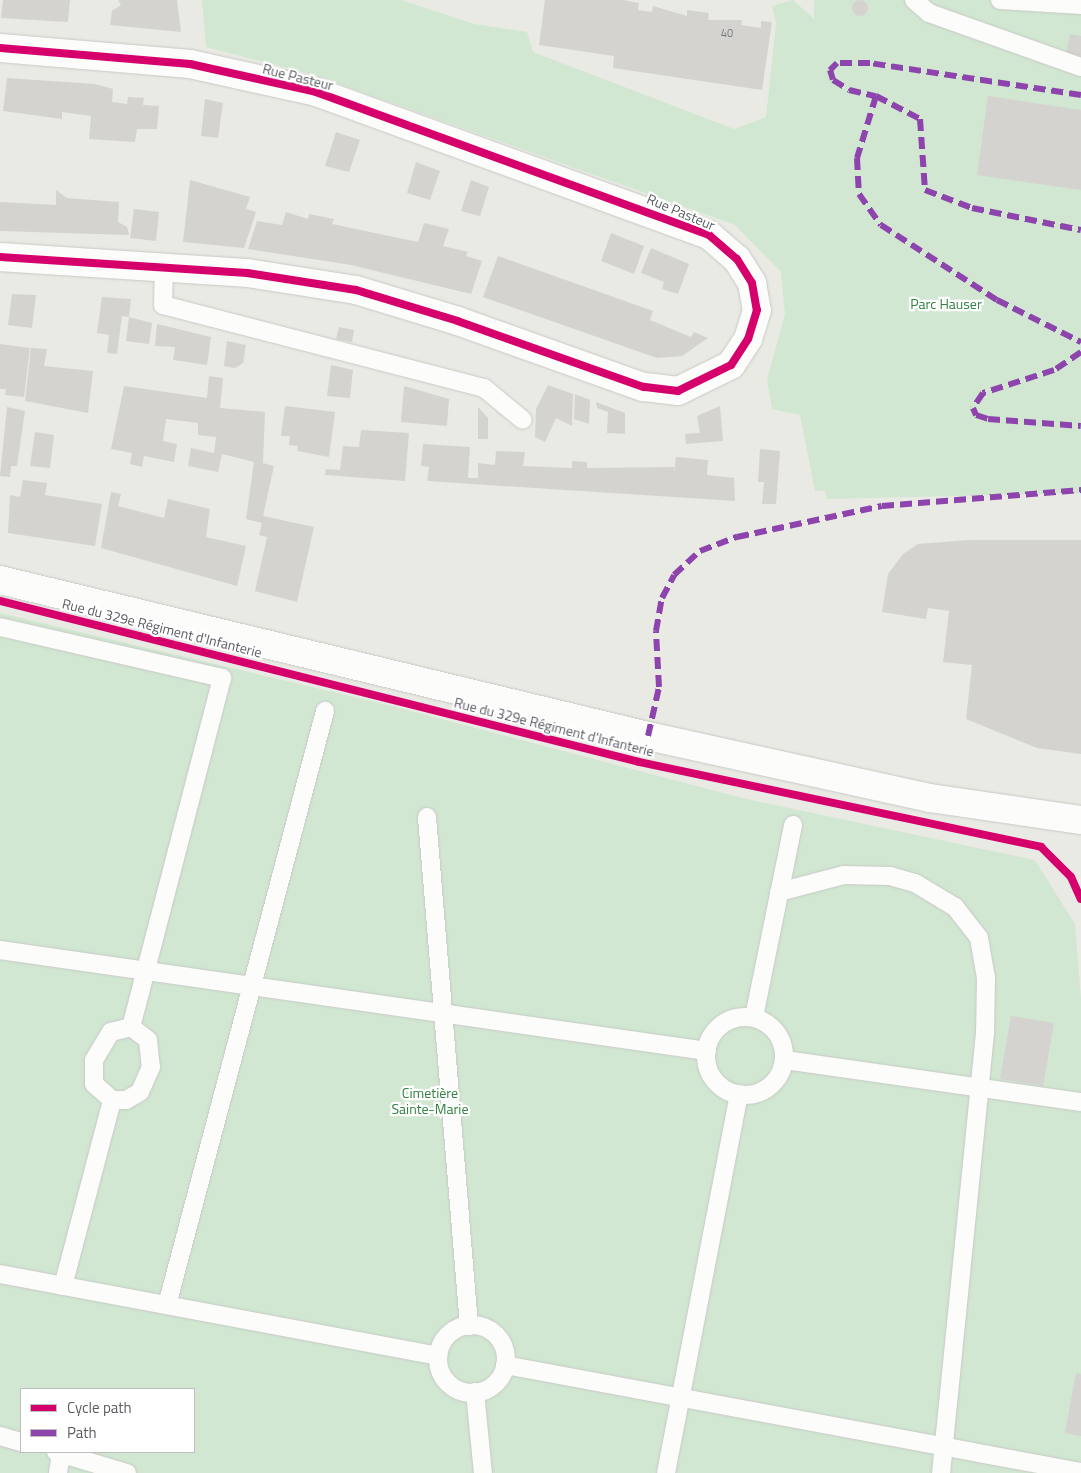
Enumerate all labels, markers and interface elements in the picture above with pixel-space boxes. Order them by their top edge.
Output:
house number: 40 [721,26,733,40]
street label: Rue Pasteur [261,60,335,94]
street label: Rue Pasteur [644,190,718,234]
park label: Parc Hauser [910,296,982,312]
street label: Rue du 329e Régiment d'Infanterie [60,595,264,661]
street label: Rue du 329e Régiment d'Infanterie [452,694,656,760]
park label: Cimetière Sainte-Marie [391,1085,469,1118]
legend [20,1388,195,1453]
text: Cycle path [67,1396,132,1419]
text: Path [67,1421,97,1444]

